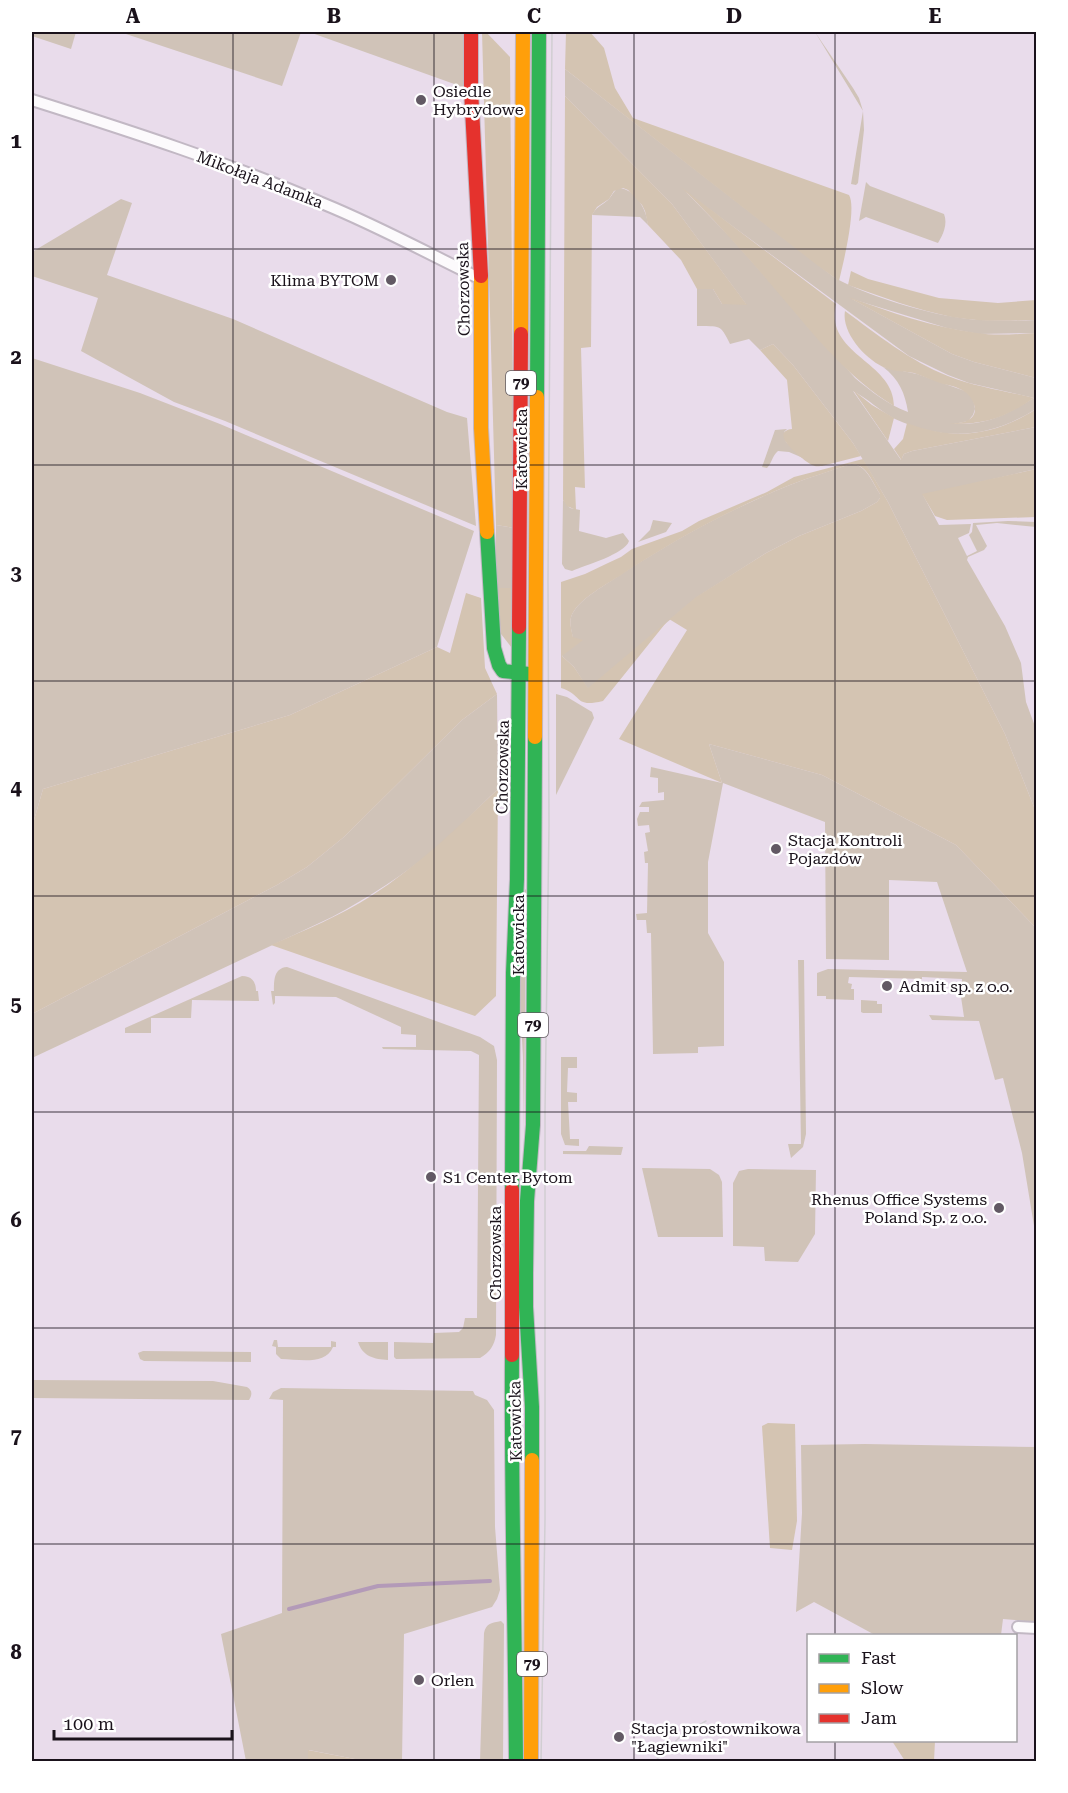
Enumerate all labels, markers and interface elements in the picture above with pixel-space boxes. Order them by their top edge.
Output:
text: A [126,4,141,28]
text: B [327,4,341,28]
text: C [527,4,541,28]
text: D [726,4,742,28]
text: E [929,4,942,28]
place label: Osiedle Hybrydowe [433,82,524,119]
marker: Osiedle Hybrydowe [414,93,428,107]
text: 1 [10,129,22,153]
street label: Mikołaja Adamka [194,147,326,212]
street label: Chorzowska [453,241,474,336]
place label: Klima BYTOM [270,271,379,290]
marker: Klima BYTOM [384,273,398,287]
text: 2 [10,345,22,369]
road number: 79 [506,371,536,395]
street label: Katowicka [512,408,531,489]
text: 3 [10,561,22,585]
street label: Chorzowska [492,719,513,814]
text: 4 [10,776,22,800]
place label: Stacja Kontroli Pojazdów [788,831,902,868]
marker: Stacja Kontroli Pojazdów [769,842,783,856]
street label: Katowicka [509,894,528,975]
place label: Admit sp. z o.o. [899,977,1013,996]
marker: Admit sp. z o.o. [880,979,894,993]
text: 5 [10,992,22,1016]
road number: 79 [518,1013,548,1037]
place label: S1 Center Bytom [443,1168,573,1187]
marker: S1 Center Bytom [424,1170,438,1184]
place label: Rhenus Office Systems Poland Sp. z o.o. [811,1190,987,1227]
marker: Rhenus Office Systems Poland Sp. z o.o. [992,1201,1006,1215]
street label: Chorzowska [486,1206,505,1300]
text: 6 [10,1208,22,1232]
street label: Katowicka [505,1380,526,1462]
text: 7 [10,1424,22,1448]
legend [807,1634,1017,1742]
text: 8 [10,1640,22,1664]
text: Fast [861,1647,896,1668]
road number: 79 [517,1652,547,1676]
place label: Orlen [431,1671,474,1690]
marker: Orlen [412,1673,426,1687]
text: Slow [861,1677,903,1698]
scale bar [54,1703,232,1741]
text: Jam [861,1707,897,1728]
text: 100 m [63,1713,114,1734]
place label: Stacja prostownikowa "Łagiewniki" [631,1719,801,1756]
marker: Stacja prostownikowa "Łagiewniki" [612,1730,626,1744]

